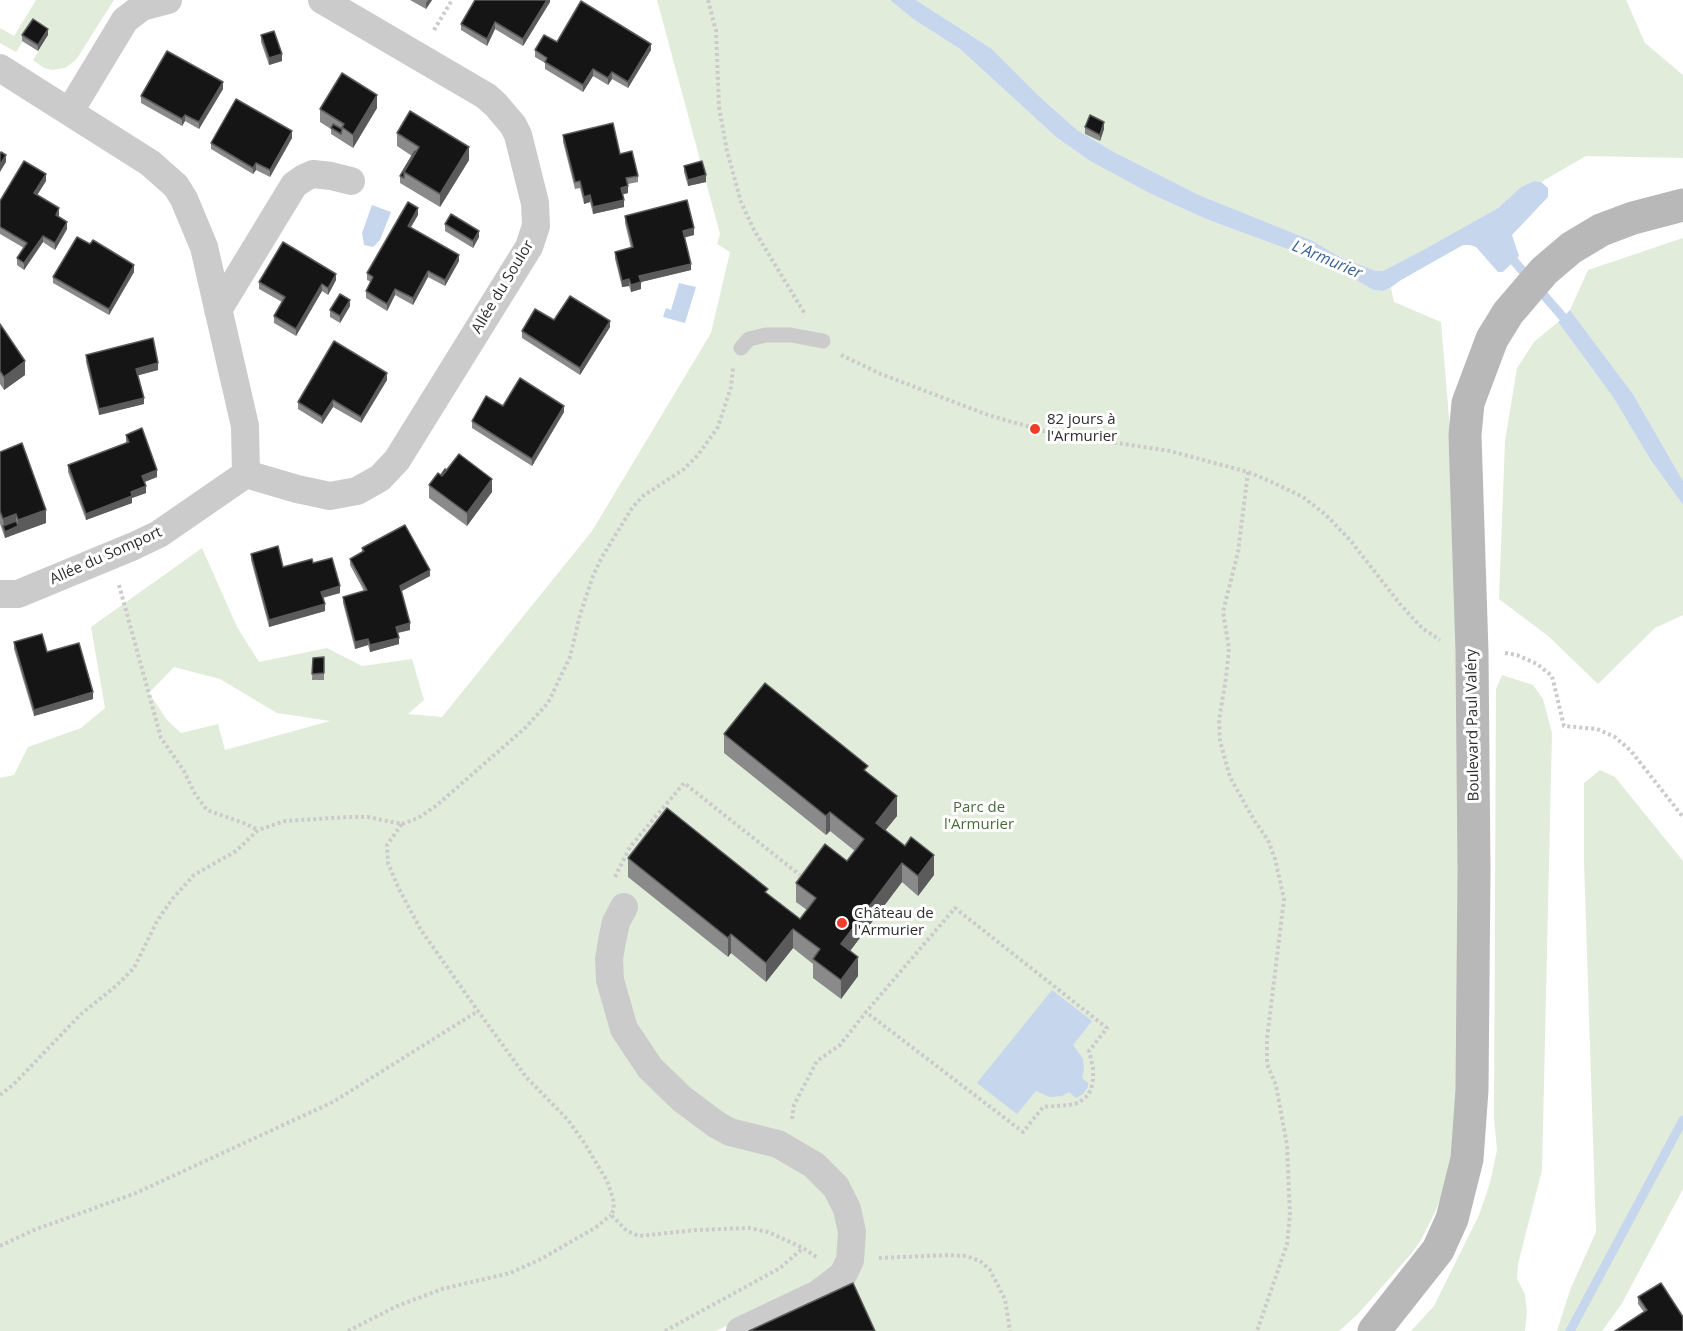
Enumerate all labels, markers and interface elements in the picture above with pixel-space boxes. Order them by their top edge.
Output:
street label: Allée du Soulor [468,237,538,337]
water label: L'Armurier [1289,237,1365,283]
place label: 82 jours à l'Armurier [1047,411,1117,446]
marker: 82 jours à l'Armurier [1028,422,1042,436]
street label: Allée du Somport [47,523,165,589]
street label: Boulevard Paul Valéry [1463,649,1483,801]
park label: Parc de l'Armurier [944,799,1014,834]
place label: Château de l'Armurier [854,905,934,940]
marker: Château de l'Armurier [835,916,849,930]

